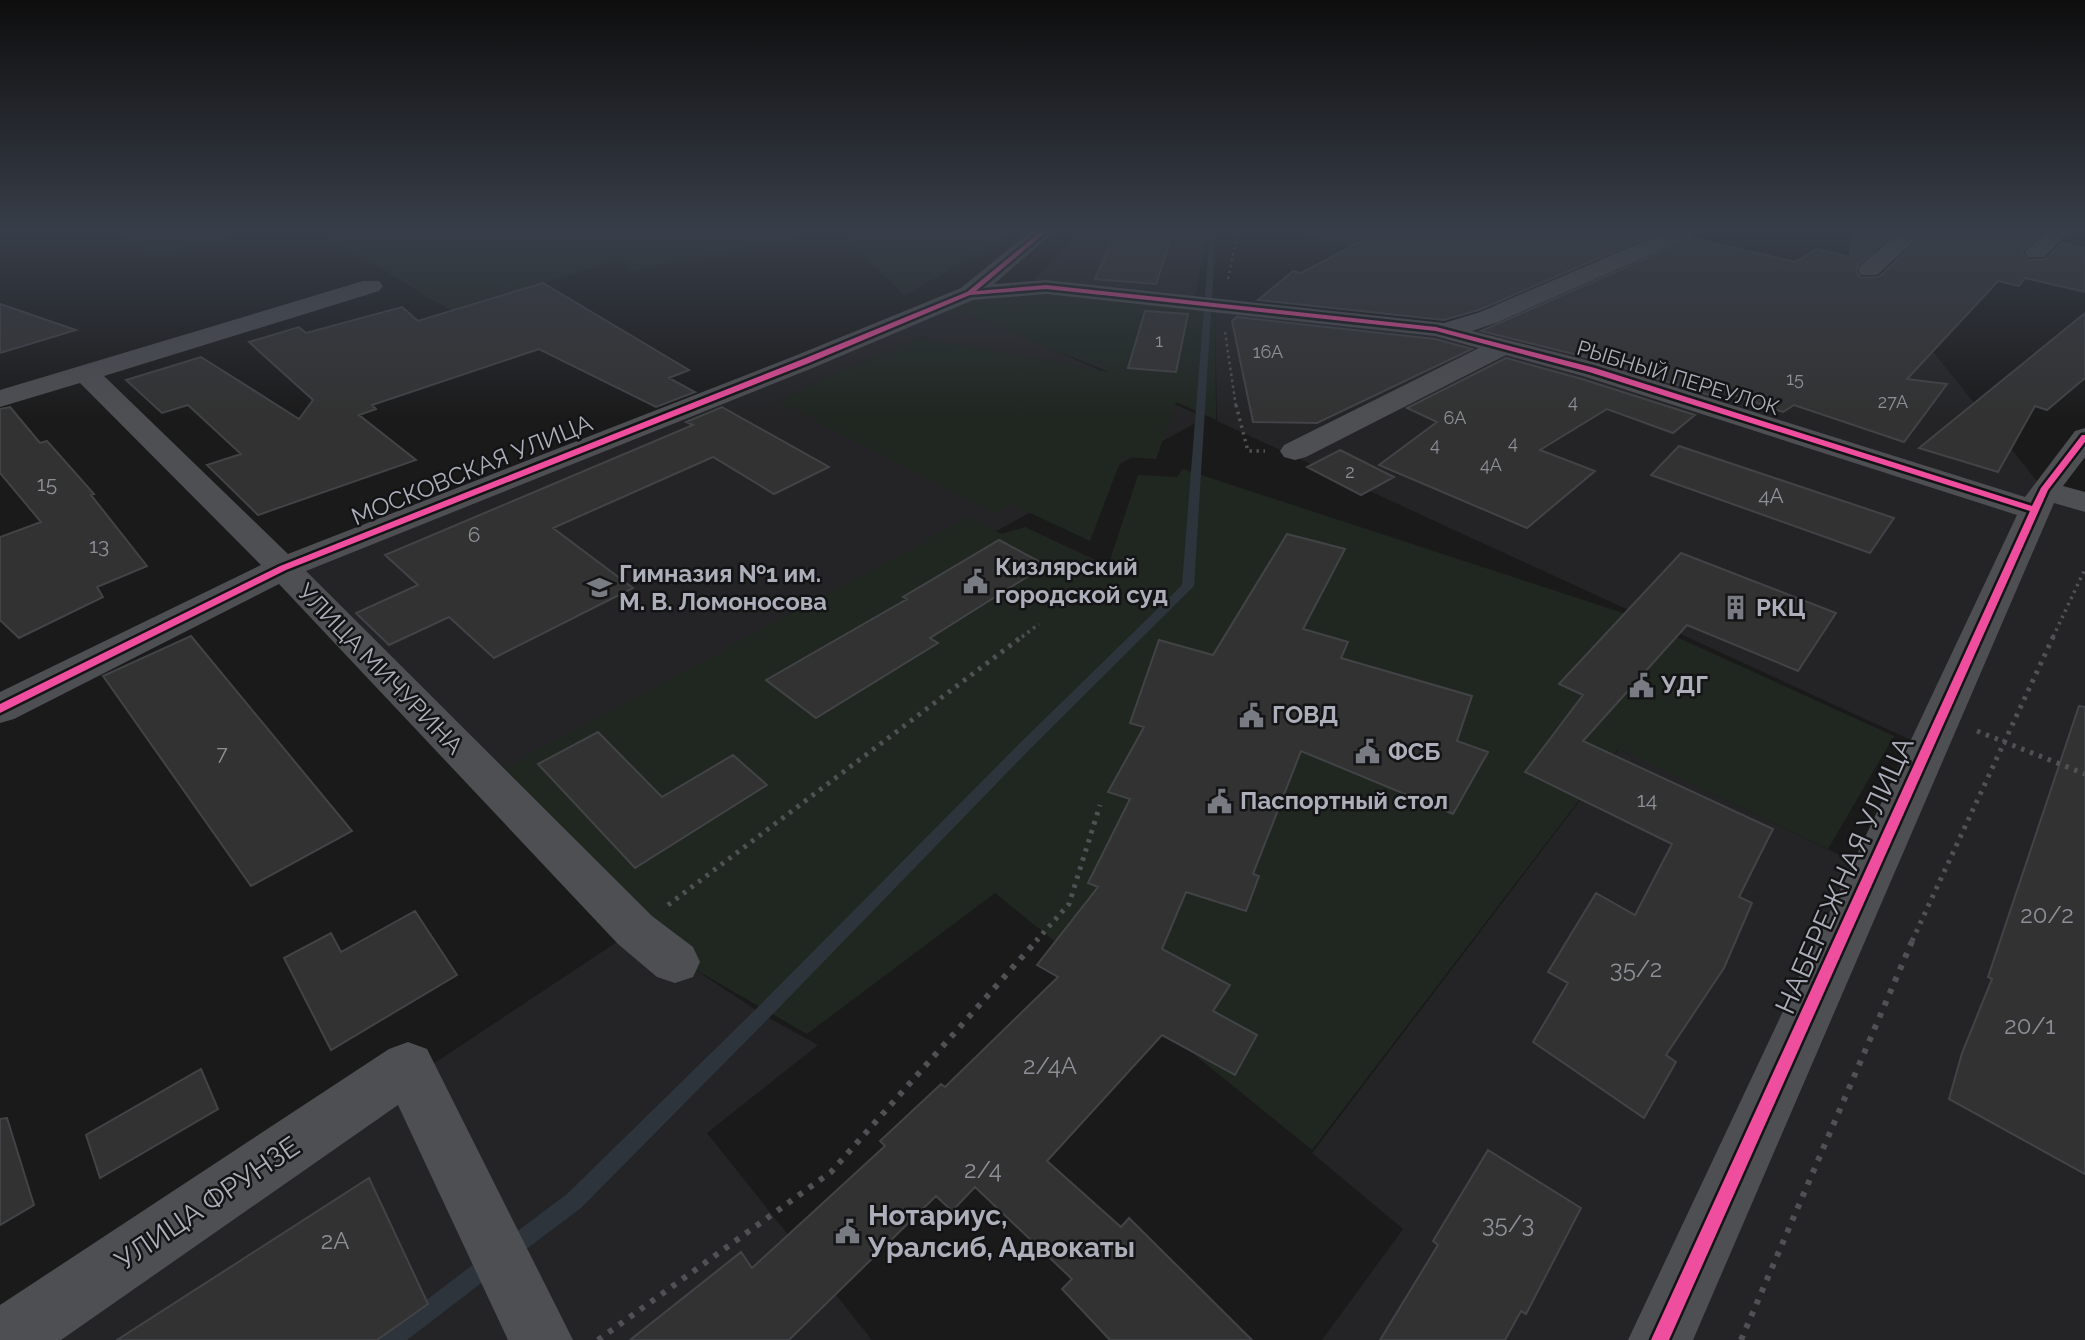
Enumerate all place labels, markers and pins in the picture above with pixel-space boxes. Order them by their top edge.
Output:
place label: Кизлярский городской суд [995,552,1168,609]
place label: Гимназия №1 им. М. В. Ломоносова [619,559,827,616]
public building icon: Кизлярский городской суд [961,567,989,595]
school or university icon: Гимназия №1 им. М. В. Ломоносова [585,574,613,602]
place label: РКЦ [1756,593,1806,622]
building icon: РКЦ [1722,594,1750,622]
place label: УДГ [1660,670,1708,699]
public building icon: УДГ [1627,671,1655,699]
place label: ГОВД [1272,700,1338,729]
public building icon: ГОВД [1238,701,1266,729]
place label: ФСБ [1388,737,1440,766]
public building icon: ФСБ [1354,738,1382,766]
place label: Паспортный стол [1240,786,1448,815]
public building icon: Паспортный стол [1206,787,1234,815]
place label: Нотариус, Уралсиб, Адвокаты [867,1199,1135,1264]
public building icon: Нотариус, Уралсиб, Адвокаты [834,1217,862,1245]

